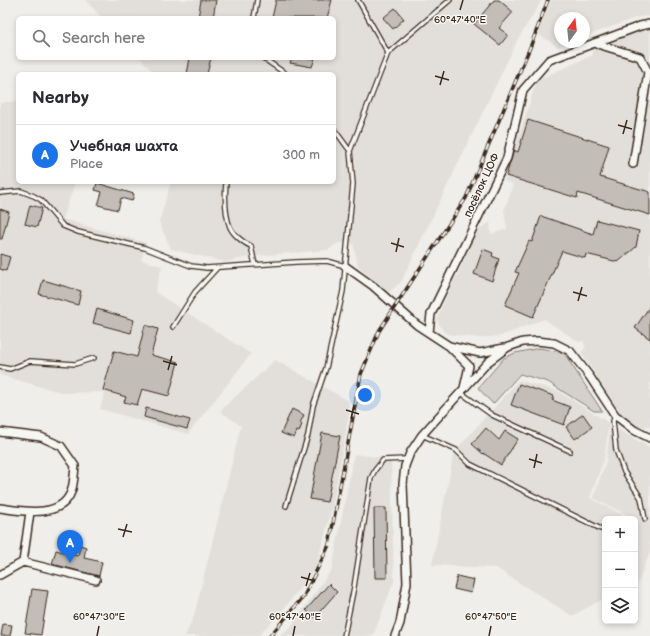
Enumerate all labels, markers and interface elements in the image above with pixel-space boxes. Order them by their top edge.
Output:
north arrow [554,12,590,48]
text: 60°47'40"E [434,14,486,26]
search box [16,16,336,60]
icon: search [30,27,52,49]
text: Search here [62,29,145,48]
text: Nearby [32,88,89,108]
text: Учебная шахта [70,137,178,156]
text: A [41,147,49,163]
text: 300 m [282,147,320,163]
street label: посёлок ЦОФ [461,151,502,219]
text: Place [70,156,103,172]
your location [355,385,375,405]
map controls [602,516,638,624]
button: + [602,516,638,552]
pin: A [57,530,83,563]
button: − [602,552,638,588]
button: layers [602,588,638,624]
text: 60°47'30"E [73,611,126,623]
text: 60°47'40"E [269,611,321,623]
text: 60°47'50"E [465,611,517,623]

